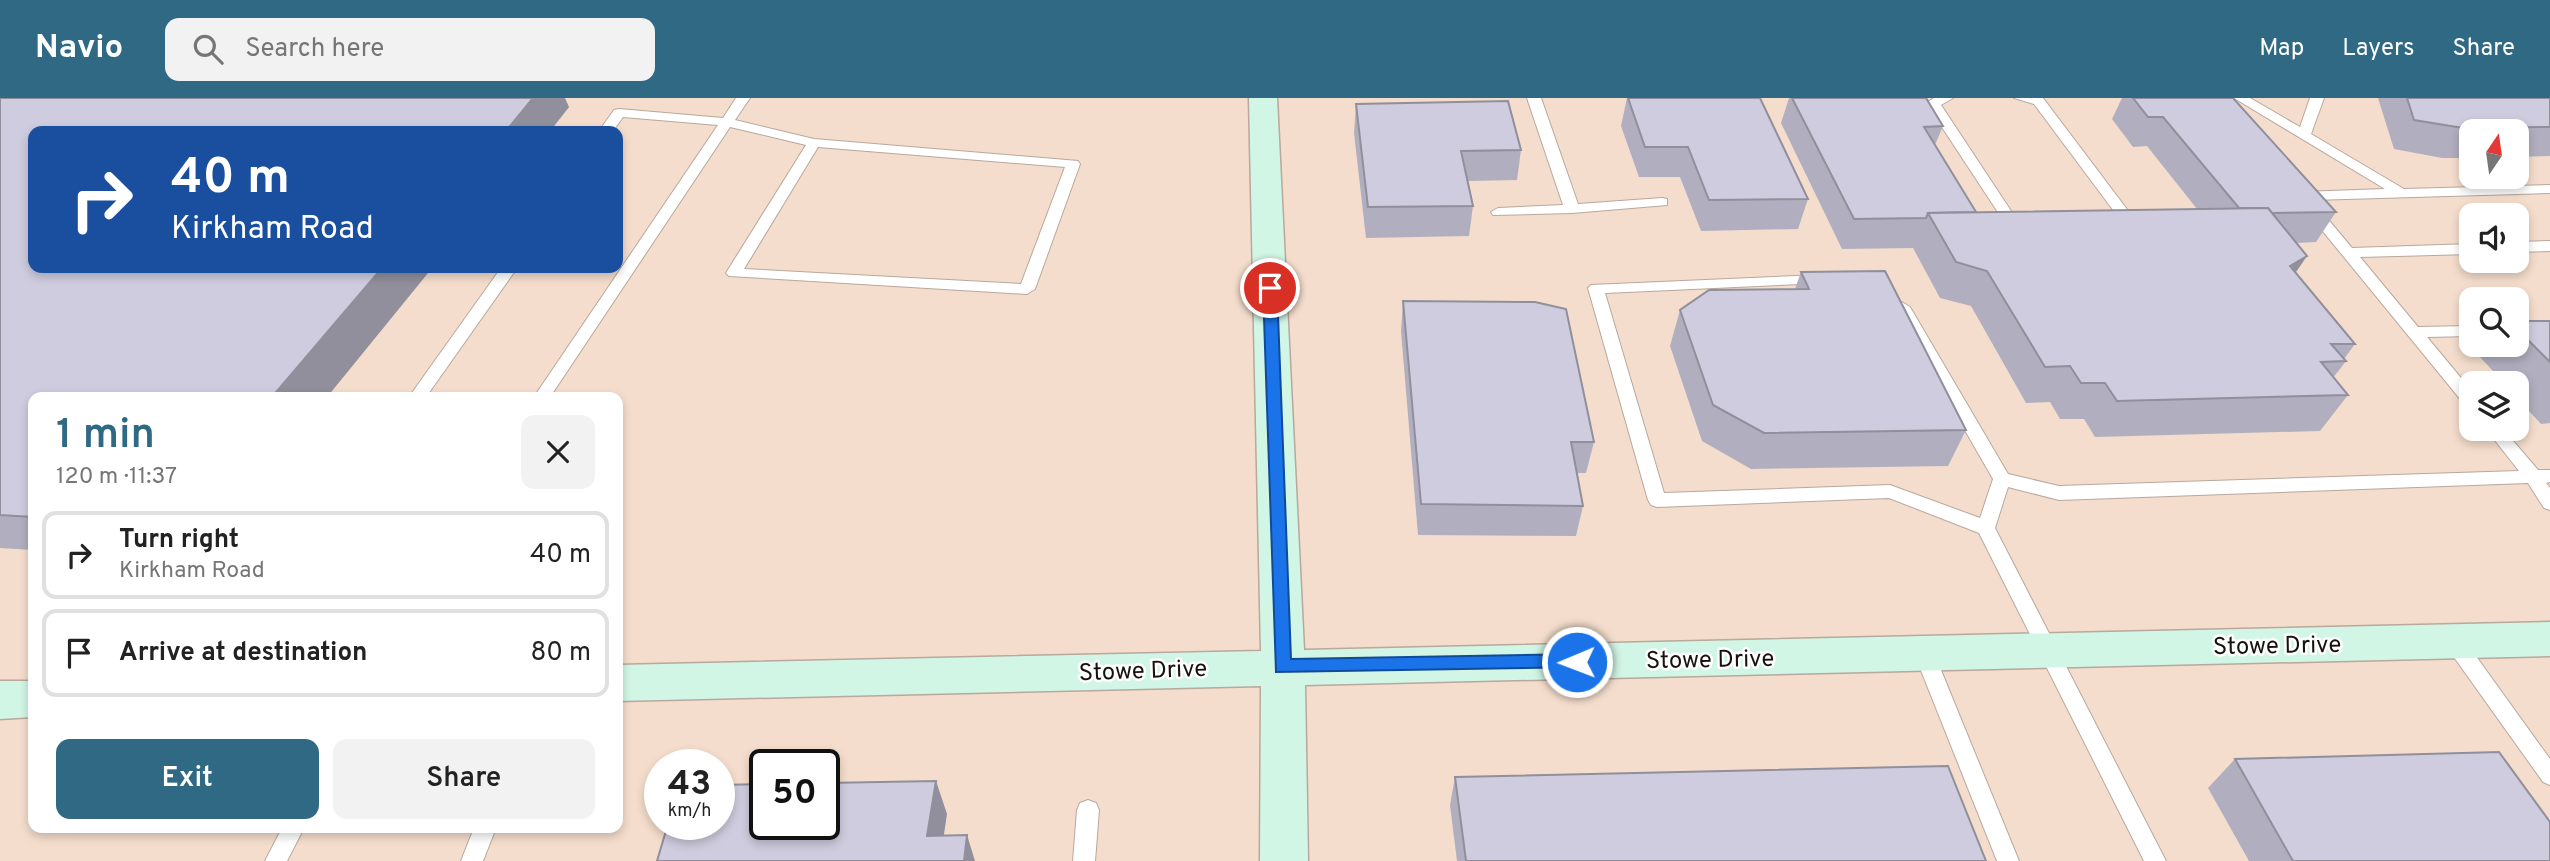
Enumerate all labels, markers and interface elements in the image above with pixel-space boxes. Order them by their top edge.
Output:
search box [165,18,655,81]
text: Navio [35,28,123,70]
icon: search [189,30,227,68]
text: Search here [245,33,384,66]
text: Map [2259,34,2304,64]
text: Layers [2342,34,2414,64]
text: Share [2452,34,2515,64]
north arrow [2459,119,2529,189]
map controls [2459,119,2529,441]
text: 40 m [171,149,290,211]
icon: right [56,154,147,245]
button: sound [2459,203,2529,273]
text: Kirkham Road [171,210,374,250]
pin [1240,258,1300,318]
icon: arrive [1251,269,1289,307]
button: search [2459,287,2529,357]
button: layers [2459,371,2529,441]
text: 1 min [56,410,155,463]
button: close [521,415,595,489]
text: 120 m · 11:37 [56,463,177,492]
text: Turn right [119,524,239,557]
icon: right [60,536,98,574]
text: 40 m [530,539,591,572]
text: Kirkham Road [119,557,265,586]
position arrow [1540,625,1614,699]
street label: Stowe Drive [2213,631,2342,663]
icon: arrive [60,634,98,672]
text: Arrive at destination [119,637,367,670]
text: 80 m [531,637,591,670]
street label: Stowe Drive [1646,645,1775,677]
street label: Stowe Drive [1078,655,1208,689]
button: Exit [56,739,319,819]
button: Share [333,739,595,819]
speed limit sign: 50 [749,749,840,840]
text: 43 [668,763,711,807]
text: km/h [668,800,711,823]

